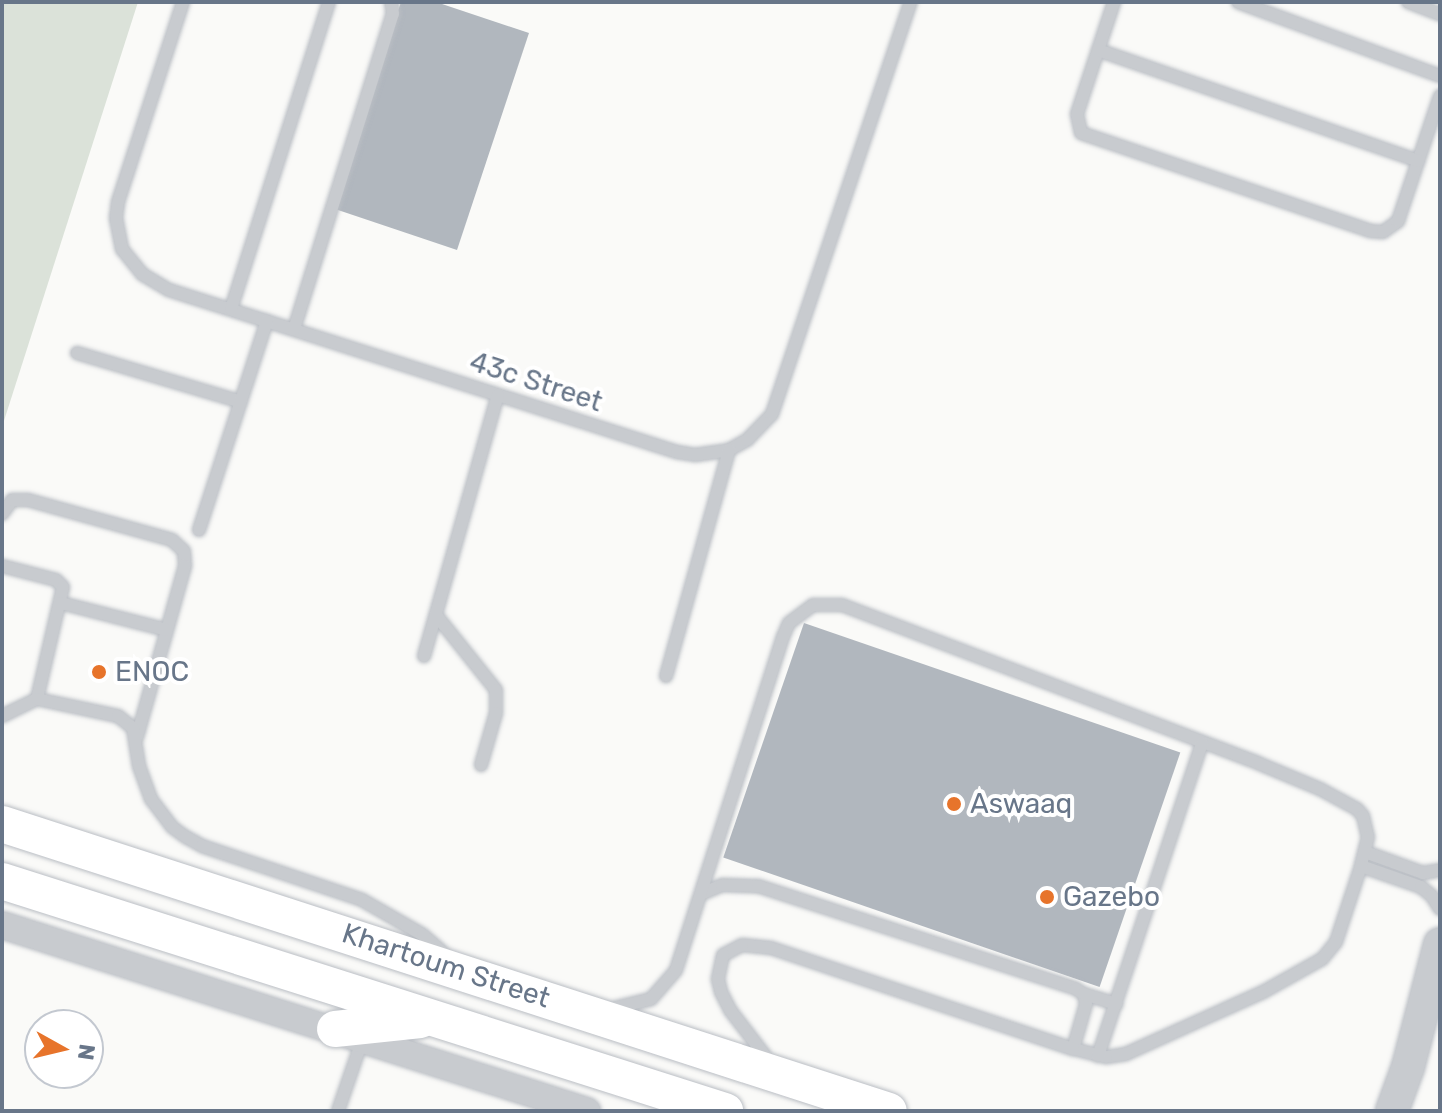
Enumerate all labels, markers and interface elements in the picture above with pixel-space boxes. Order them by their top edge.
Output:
street label: 43c Street [465,345,607,419]
place label: ENOC [115,655,189,689]
marker: ENOC [90,663,108,681]
place label: Aswaaq [970,787,1072,821]
marker: Aswaaq [945,795,963,813]
place label: Gazebo [1063,880,1160,914]
marker: Gazebo [1038,888,1056,906]
street label: Khartoum Street [338,917,554,1015]
north arrow [24,1009,104,1089]
text: N [72,1042,101,1062]

